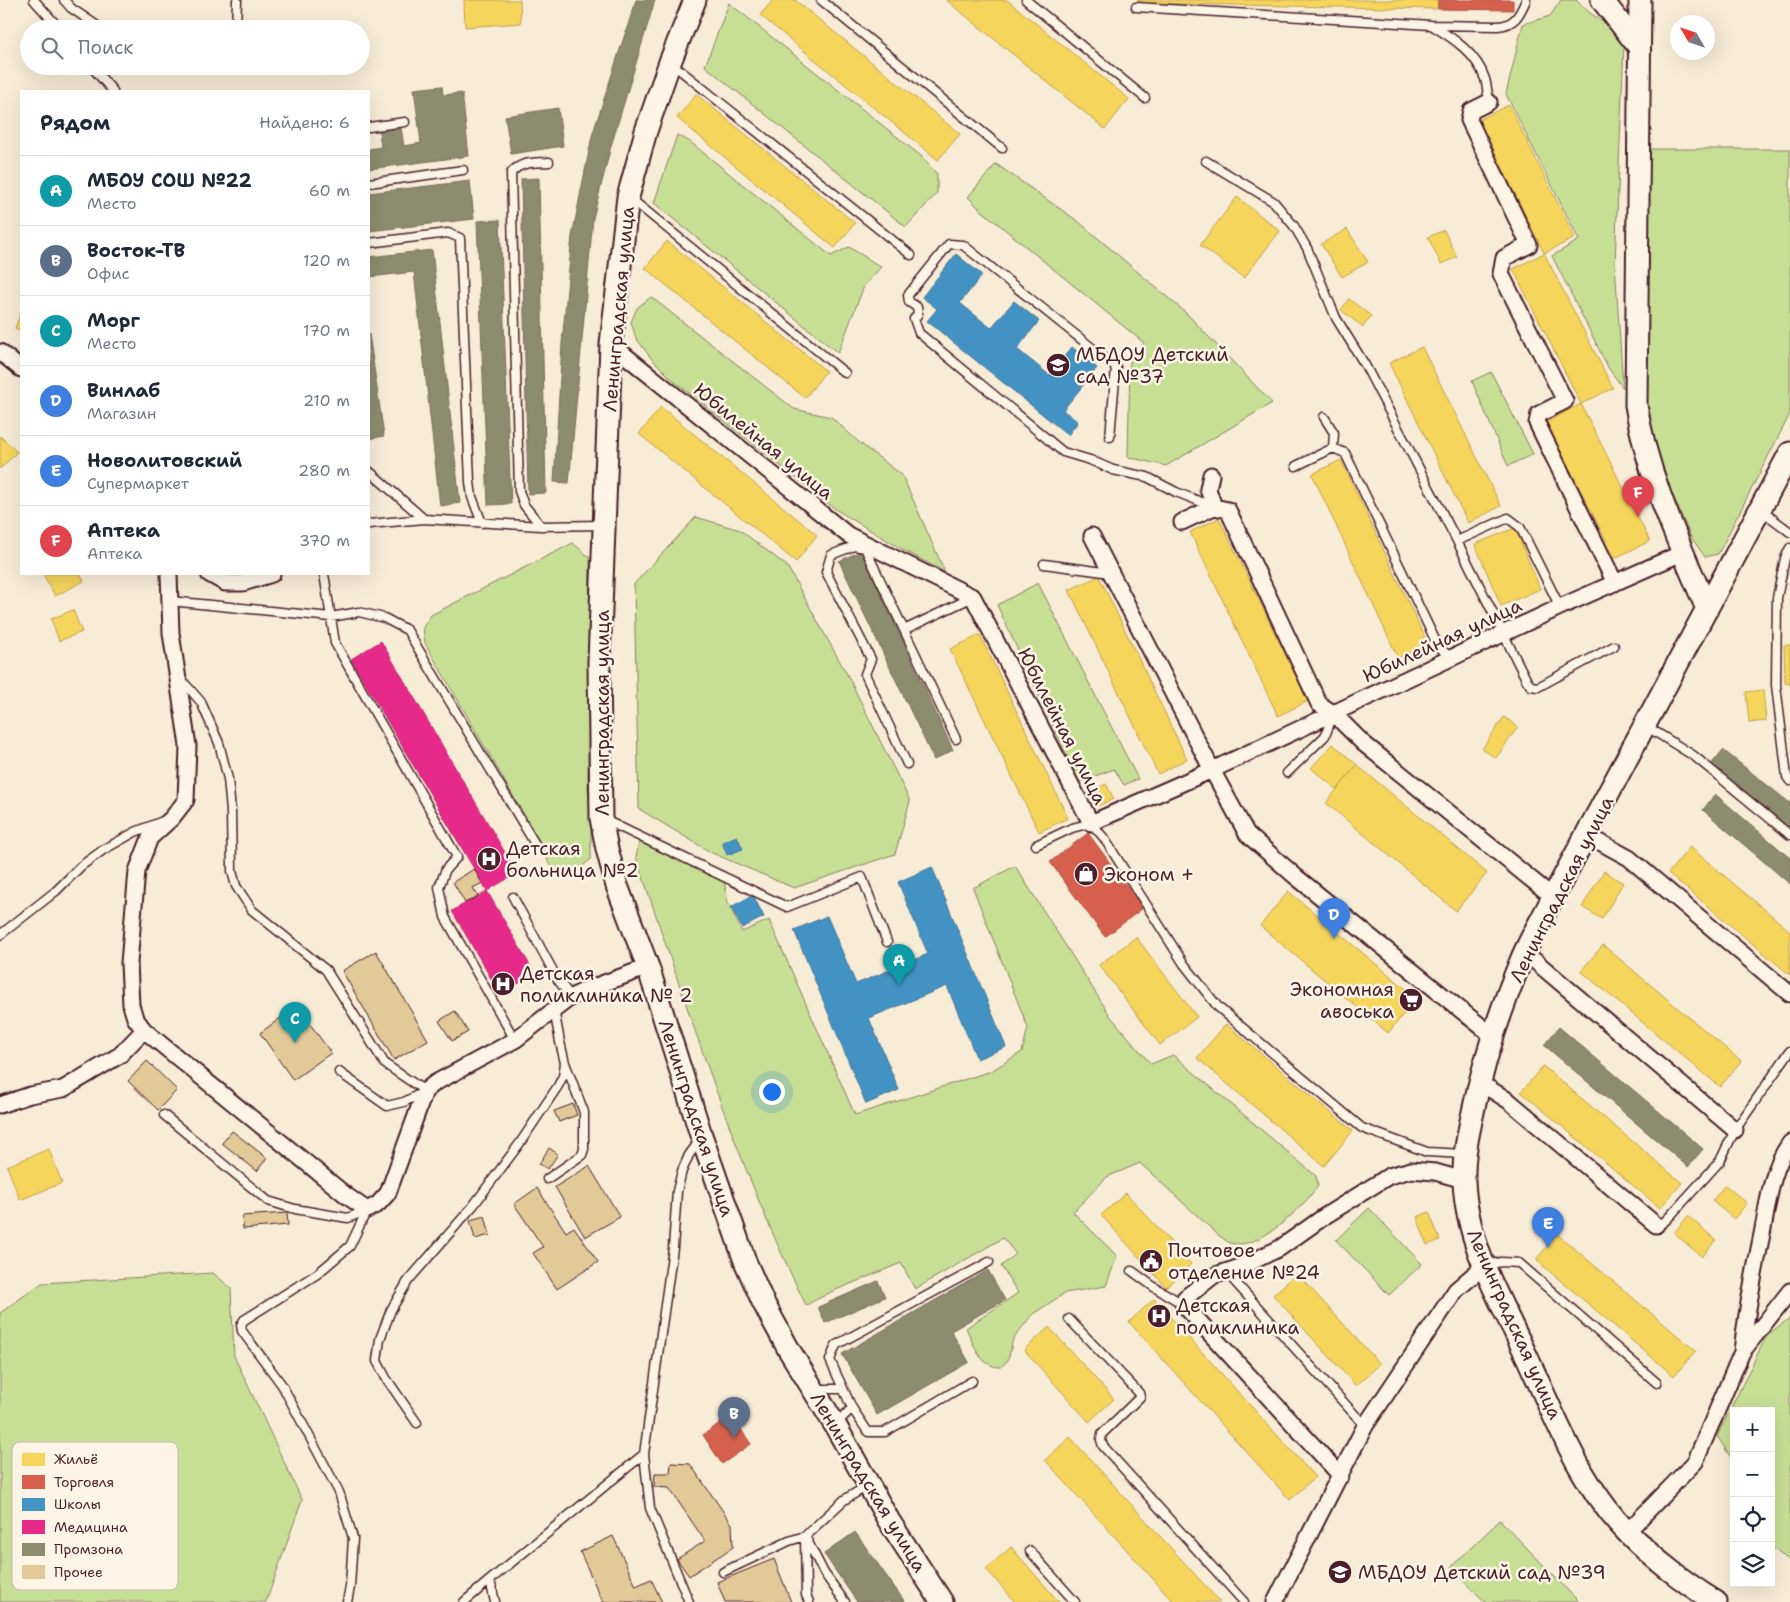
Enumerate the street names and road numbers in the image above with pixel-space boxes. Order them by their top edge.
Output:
street label: Ленинградская улица [597,205,640,413]
street label: Юбилейная улица [689,377,839,506]
street label: Юбилейная улица [1359,593,1526,688]
street label: Ленинградская улица [590,610,615,816]
street label: Юбилейная улица [1012,644,1113,809]
street label: Ленинградская улица [1504,792,1619,987]
street label: Ленинградская улица [653,1016,740,1220]
street label: Ленинградская улица [1461,1225,1568,1423]
street label: Ленинградская улица [805,1388,932,1577]

